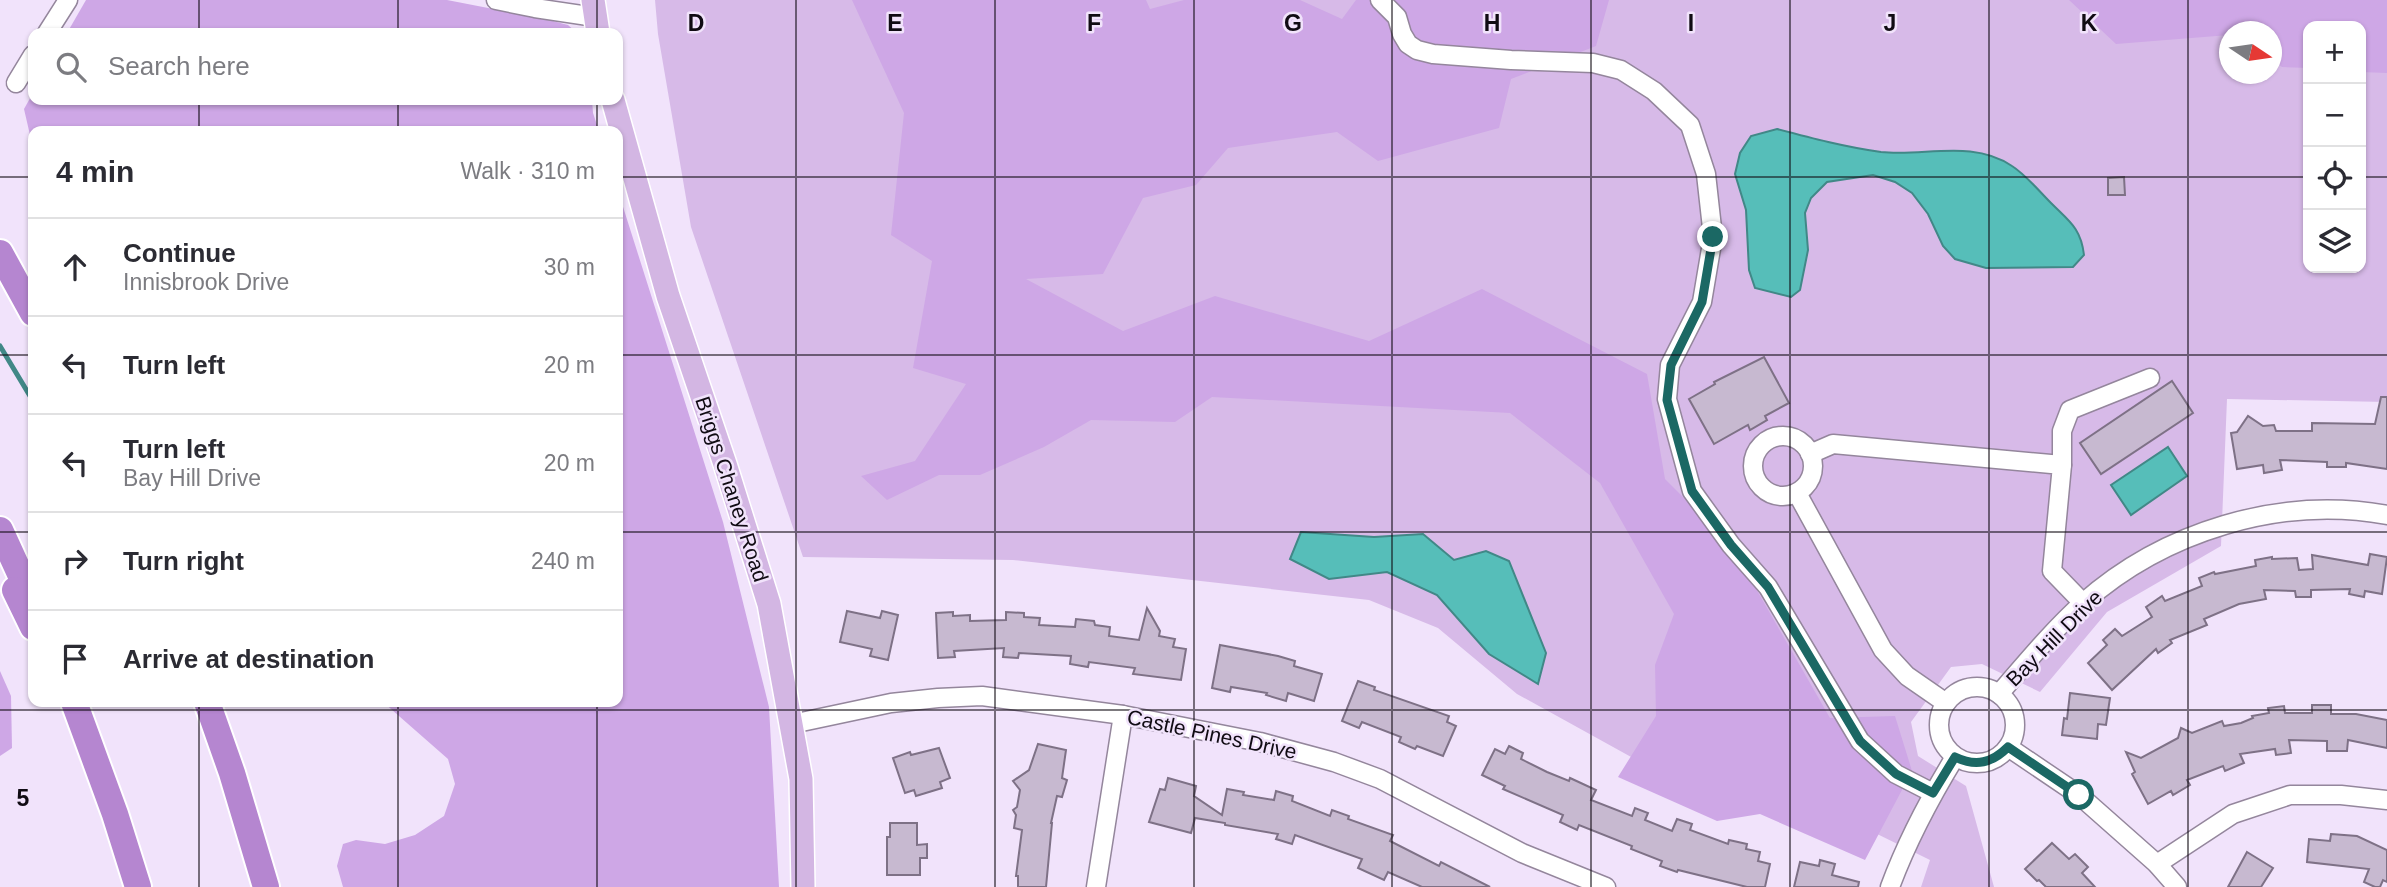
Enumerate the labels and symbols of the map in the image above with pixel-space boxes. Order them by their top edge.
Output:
text: D [688,10,704,36]
text: E [887,10,903,36]
text: F [1087,10,1101,36]
text: G [1284,10,1302,36]
text: H [1484,10,1500,36]
text: I [1688,10,1694,36]
text: J [1884,10,1896,36]
text: K [2081,10,2098,36]
north arrow [2219,21,2282,84]
route end [1697,221,1728,252]
street label: Briggs Chaney Road [691,393,773,585]
street label: Bay Hill Drive [2001,585,2107,691]
street label: Castle Pines Drive [1125,705,1299,763]
route start [2063,779,2094,810]
text: 5 [17,785,30,811]

